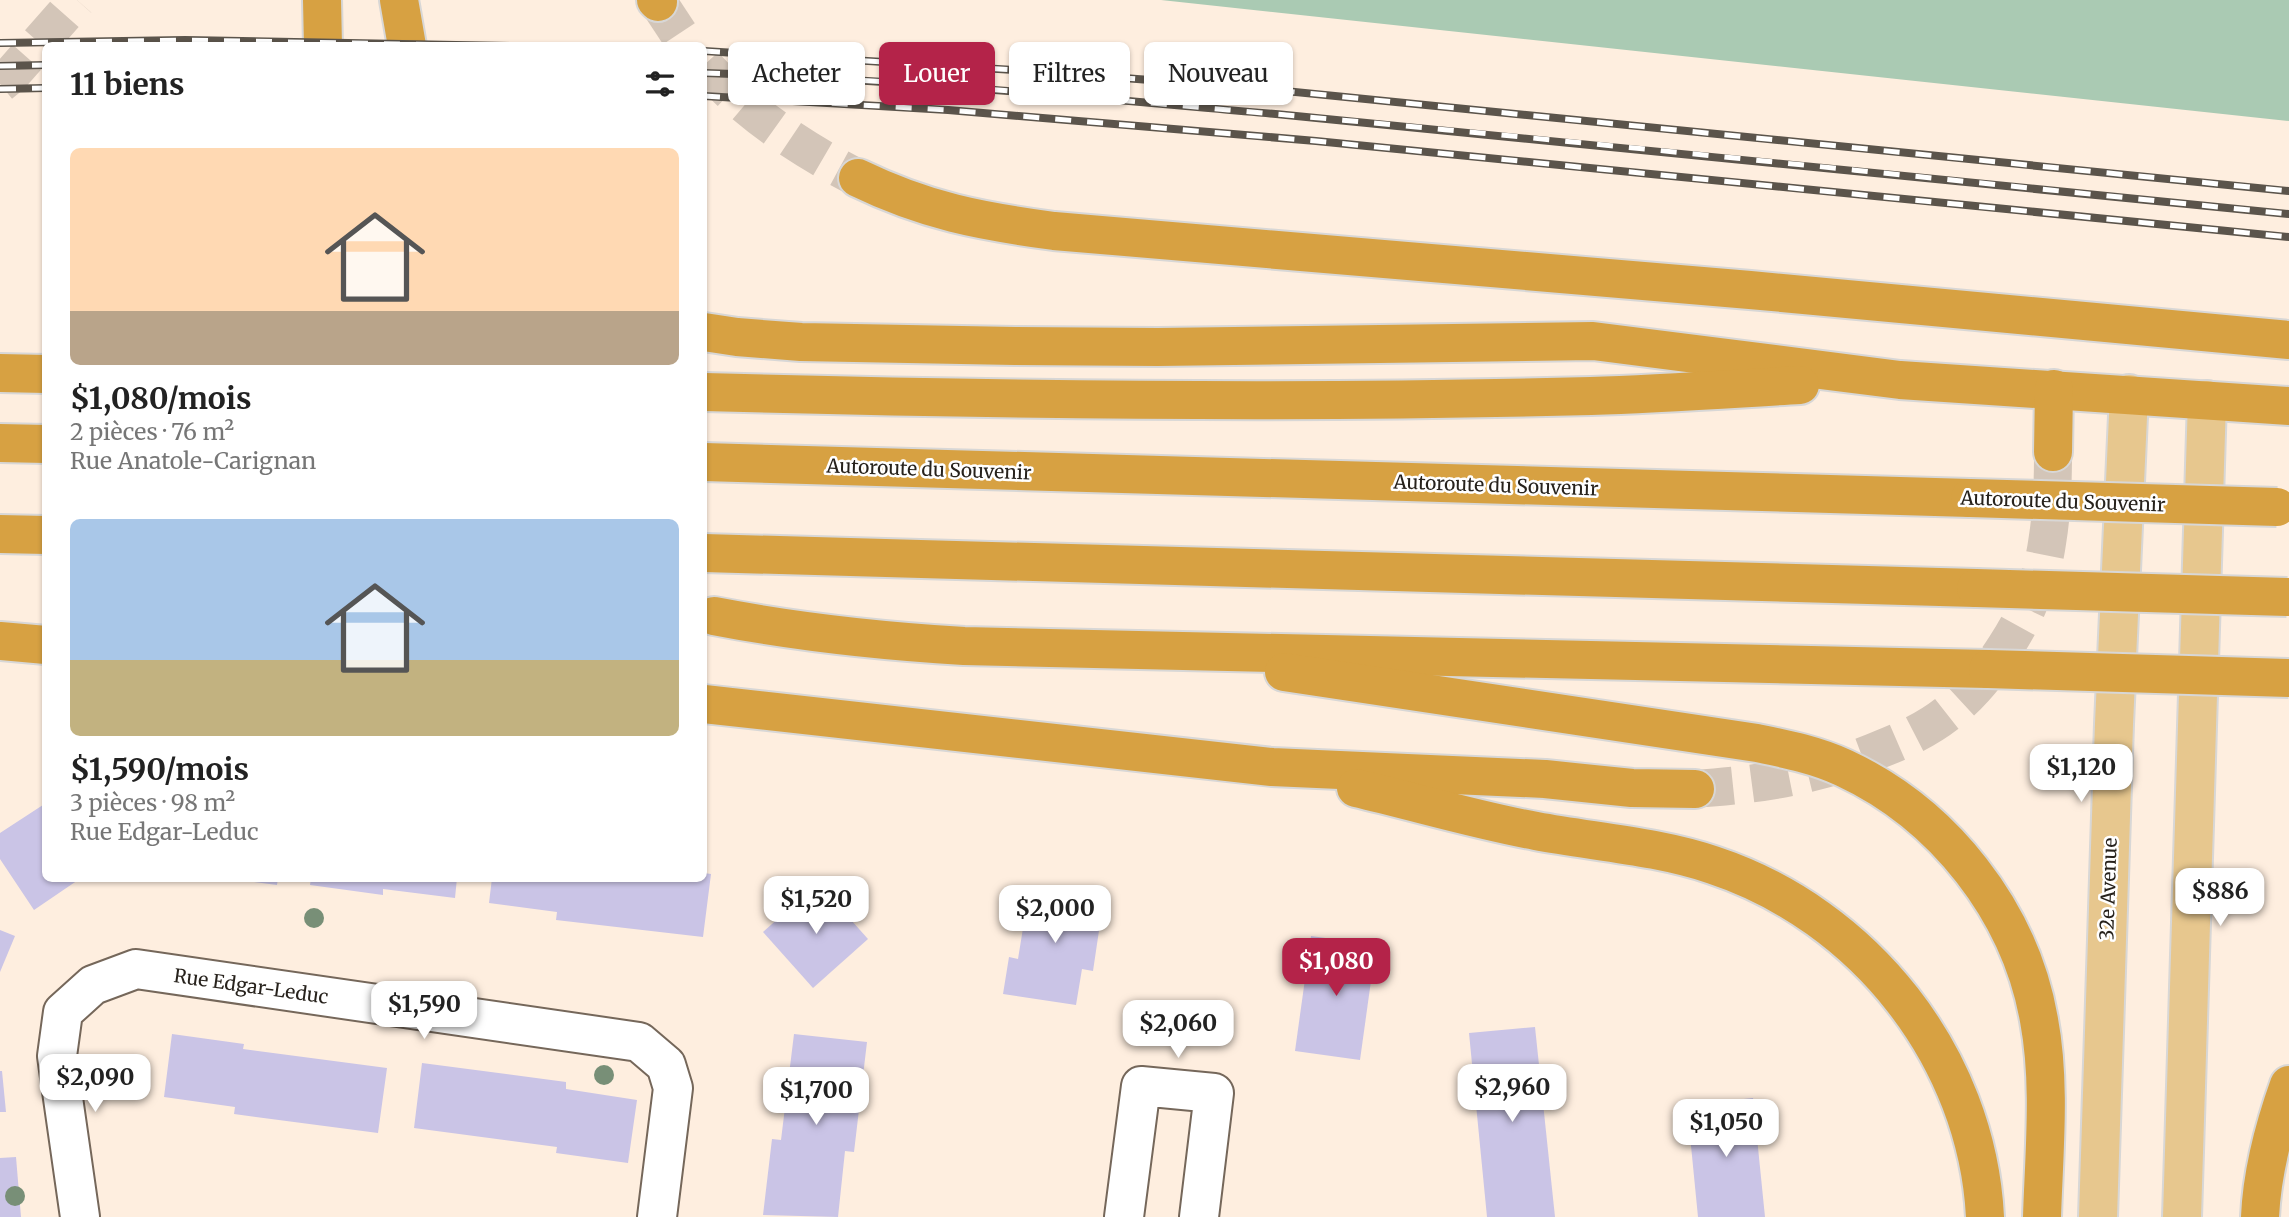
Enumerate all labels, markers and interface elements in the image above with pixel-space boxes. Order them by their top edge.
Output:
chip: Acheter [728,42,865,105]
chip: Louer [879,42,995,105]
chip: Filtres [1009,42,1130,105]
chip: Nouveau [1144,42,1293,105]
text: 11 biens [70,65,185,103]
icon: filters [641,65,679,103]
icon: home [312,194,438,320]
text: $1,080/mois [70,379,251,417]
text: 2 pièces · 76 m² [70,417,234,446]
text: Rue Anatole-Carignan [70,446,316,475]
street label: Autoroute du Souvenir [825,453,1032,485]
street label: Autoroute du Souvenir [1392,469,1599,501]
street label: Autoroute du Souvenir [1959,485,2166,517]
icon: home [312,565,438,691]
pin: $1,120 [2024,744,2138,804]
text: $1,590/mois [70,750,249,788]
text: $1,120 [2046,752,2116,781]
text: 3 pièces · 98 m² [70,788,235,817]
text: Rue Edgar-Leduc [70,817,259,846]
street label: 32e Avenue [2094,837,2122,941]
pin: $886 [2179,869,2261,928]
pin: $1,520 [759,876,873,936]
text: $886 [2191,876,2249,905]
text: $1,520 [780,884,852,913]
pin: $2,000 [998,886,1112,945]
text: $2,000 [1015,893,1095,922]
pin: $1,080 [1279,939,1393,998]
text: $1,080 [1298,946,1374,975]
street label: Rue Edgar-Leduc [172,963,330,1009]
pin: $1,590 [367,982,481,1041]
text: $1,590 [387,989,461,1018]
pin: $2,060 [1121,1000,1235,1060]
text: $2,060 [1139,1008,1217,1037]
pin: $2,090 [38,1054,152,1114]
text: $2,090 [56,1062,134,1091]
pin: $2,960 [1455,1064,1569,1124]
pin: $1,700 [759,1068,873,1127]
text: $2,960 [1474,1072,1550,1101]
text: $1,700 [779,1075,853,1104]
pin: $1,050 [1669,1100,1783,1159]
text: $1,050 [1689,1107,1763,1136]

